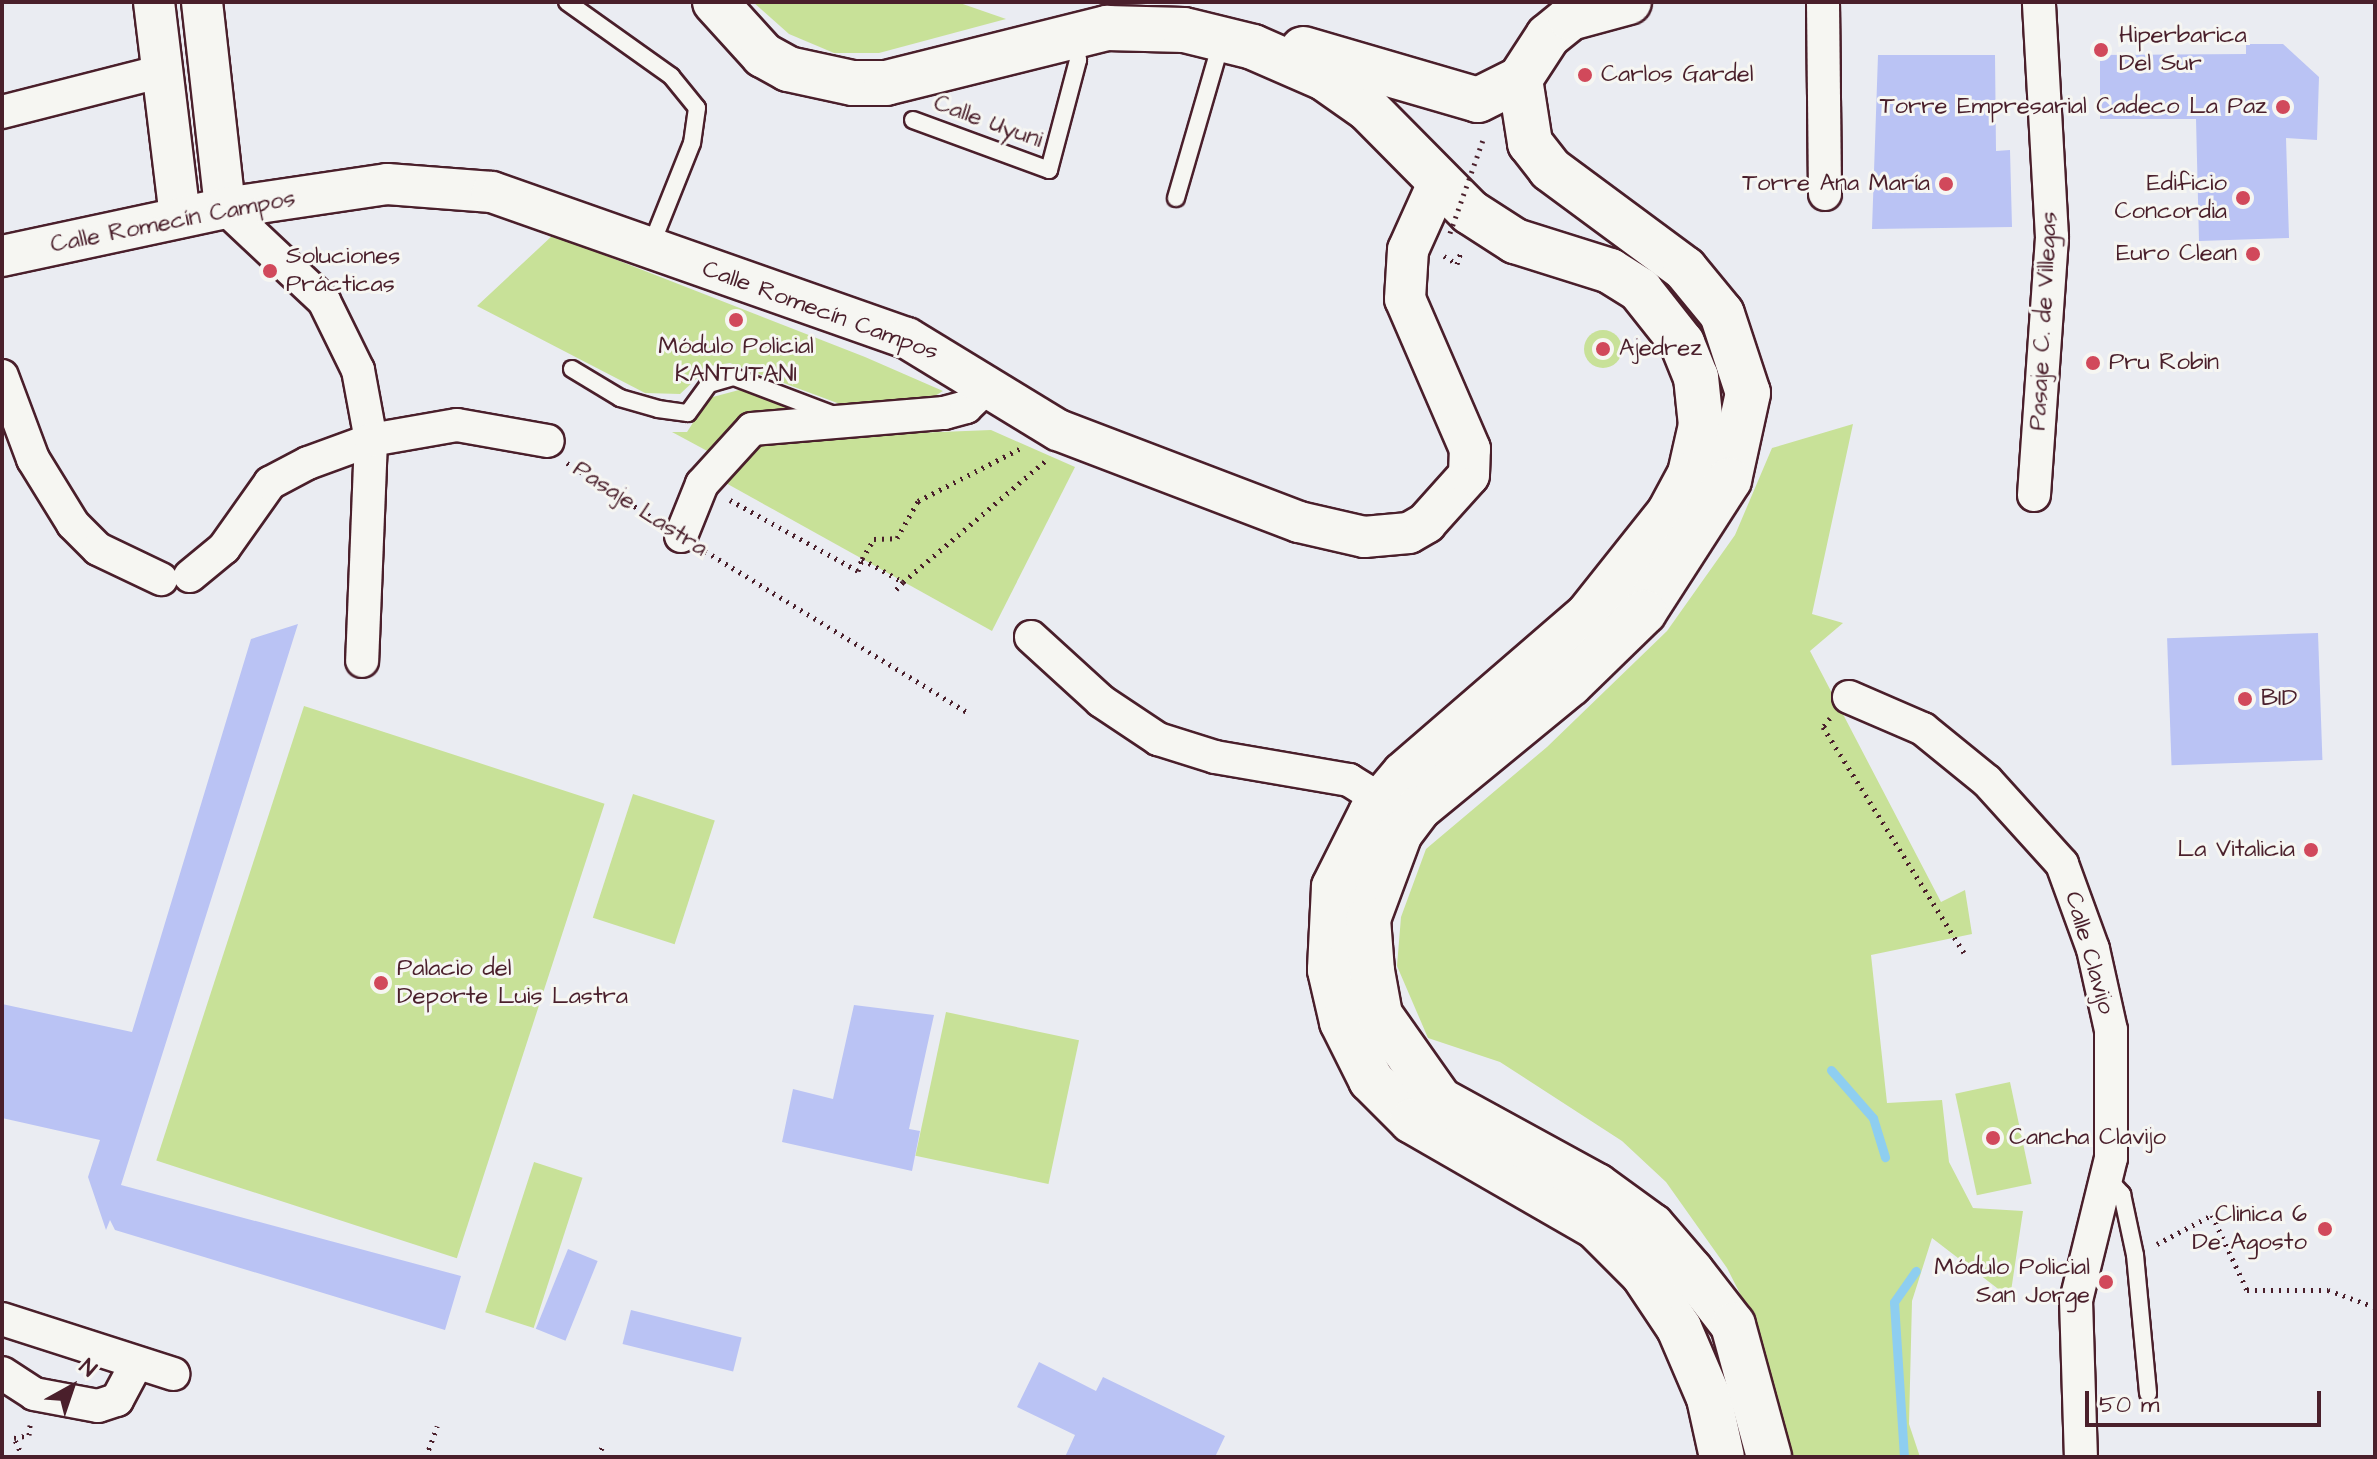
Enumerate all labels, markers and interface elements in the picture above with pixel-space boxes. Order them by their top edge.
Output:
place label: Hiperbarica Del Sur [2119,22,2247,78]
marker: Hiperbarica Del Sur [2090,39,2112,61]
place label: Carlos Gardel [1601,61,1754,89]
marker: Carlos Gardel [1576,66,1594,84]
street label: Calle Uyuni [930,89,1046,155]
place label: Torre Empresarial Cadeco La Paz [1880,93,2267,121]
marker: Torre Empresarial Cadeco La Paz [2274,98,2292,116]
place label: Torre Ana María [1742,170,1930,198]
place label: Edificio Concordia [2114,170,2227,226]
marker: Torre Ana María [1937,175,1955,193]
street label: Calle Romecín Campos [48,184,298,260]
marker: Edificio Concordia [2234,189,2252,207]
street label: Pasaje C. de Villegas [2024,211,2064,431]
place label: Euro Clean [2116,240,2237,268]
place label: Soluciones Prácticas [286,243,400,299]
marker: Euro Clean [2244,245,2262,263]
street label: Calle Romecín Campos [698,255,942,367]
marker: Soluciones Prácticas [261,262,279,280]
marker: Módulo Policial KANTUTANI [727,311,745,329]
place label: Módulo Policial KANTUTANI [658,333,814,389]
place label: Ajedrez [1619,335,1702,363]
marker: Ajedrez [1594,340,1612,358]
place label: Pru Robin [2109,349,2219,377]
marker: Pru Robin [2084,354,2102,372]
street label: Pasaje Lastra [567,455,713,563]
place label: BID [2261,685,2297,713]
marker: BID [2236,690,2254,708]
place label: La Vitalicia [2178,836,2295,864]
marker: La Vitalicia [2302,841,2320,859]
street label: Calle Clavijo [2058,888,2120,1018]
place label: Palacio del Deporte Luis Lastra [397,955,628,1011]
marker: Palacio del Deporte Luis Lastra [372,974,390,992]
place label: Cancha Clavijo [2009,1124,2166,1152]
marker: Cancha Clavijo [1984,1129,2002,1147]
place label: Clinica 6 De Agosto [2192,1201,2307,1257]
marker: Clinica 6 De Agosto [2314,1218,2336,1240]
place label: Módulo Policial San Jorge [1934,1254,2090,1310]
marker: Módulo Policial San Jorge [2097,1273,2115,1291]
north arrow [32,1347,112,1427]
text: N [72,1352,103,1385]
scale bar [2089,1375,2325,1425]
text: 50 m [2099,1388,2159,1422]

